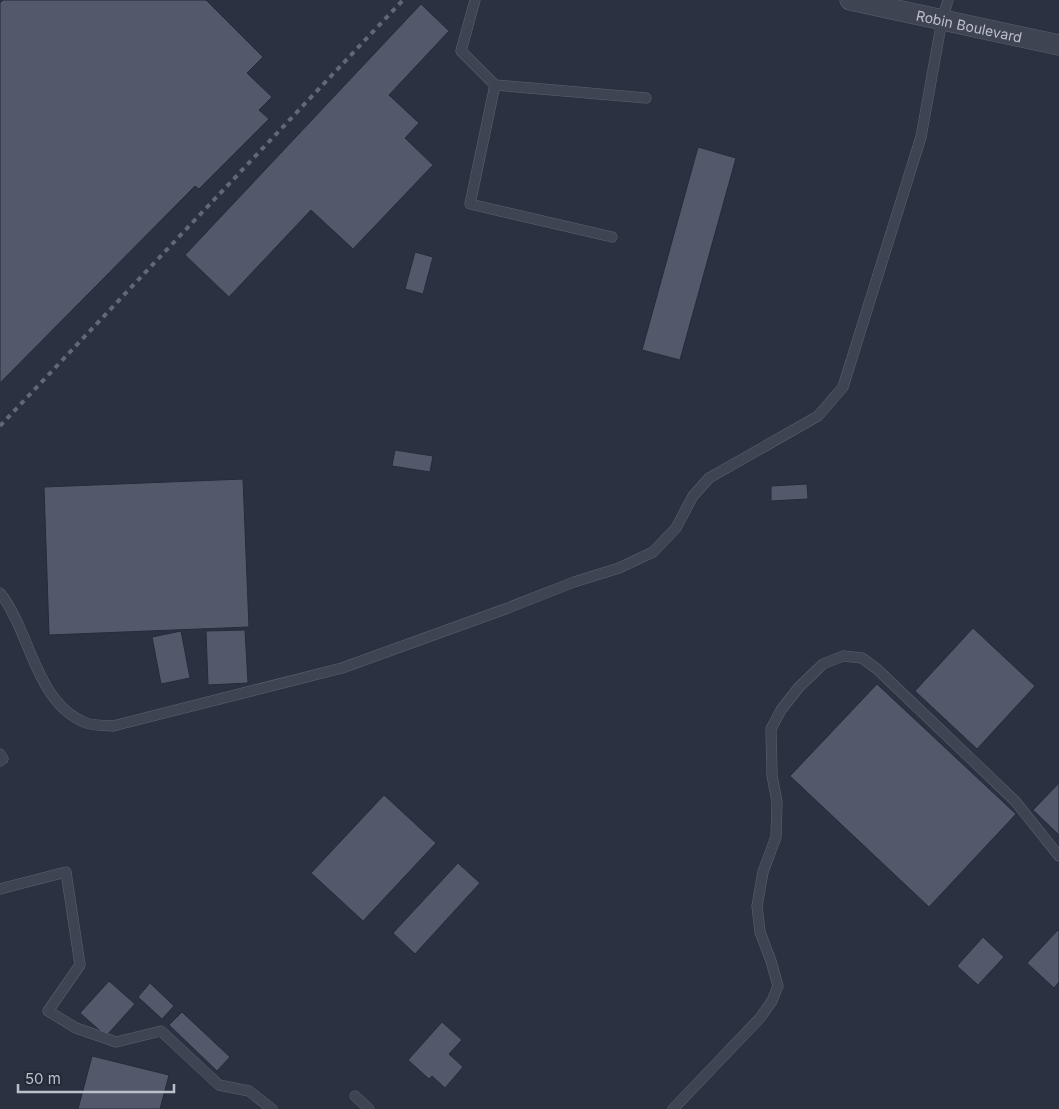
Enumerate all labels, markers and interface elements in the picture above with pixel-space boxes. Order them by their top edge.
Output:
street label: Robin Boulevard [915,6,1024,45]
scale bar [18,1062,174,1094]
text: 50 m [25,1069,61,1088]

